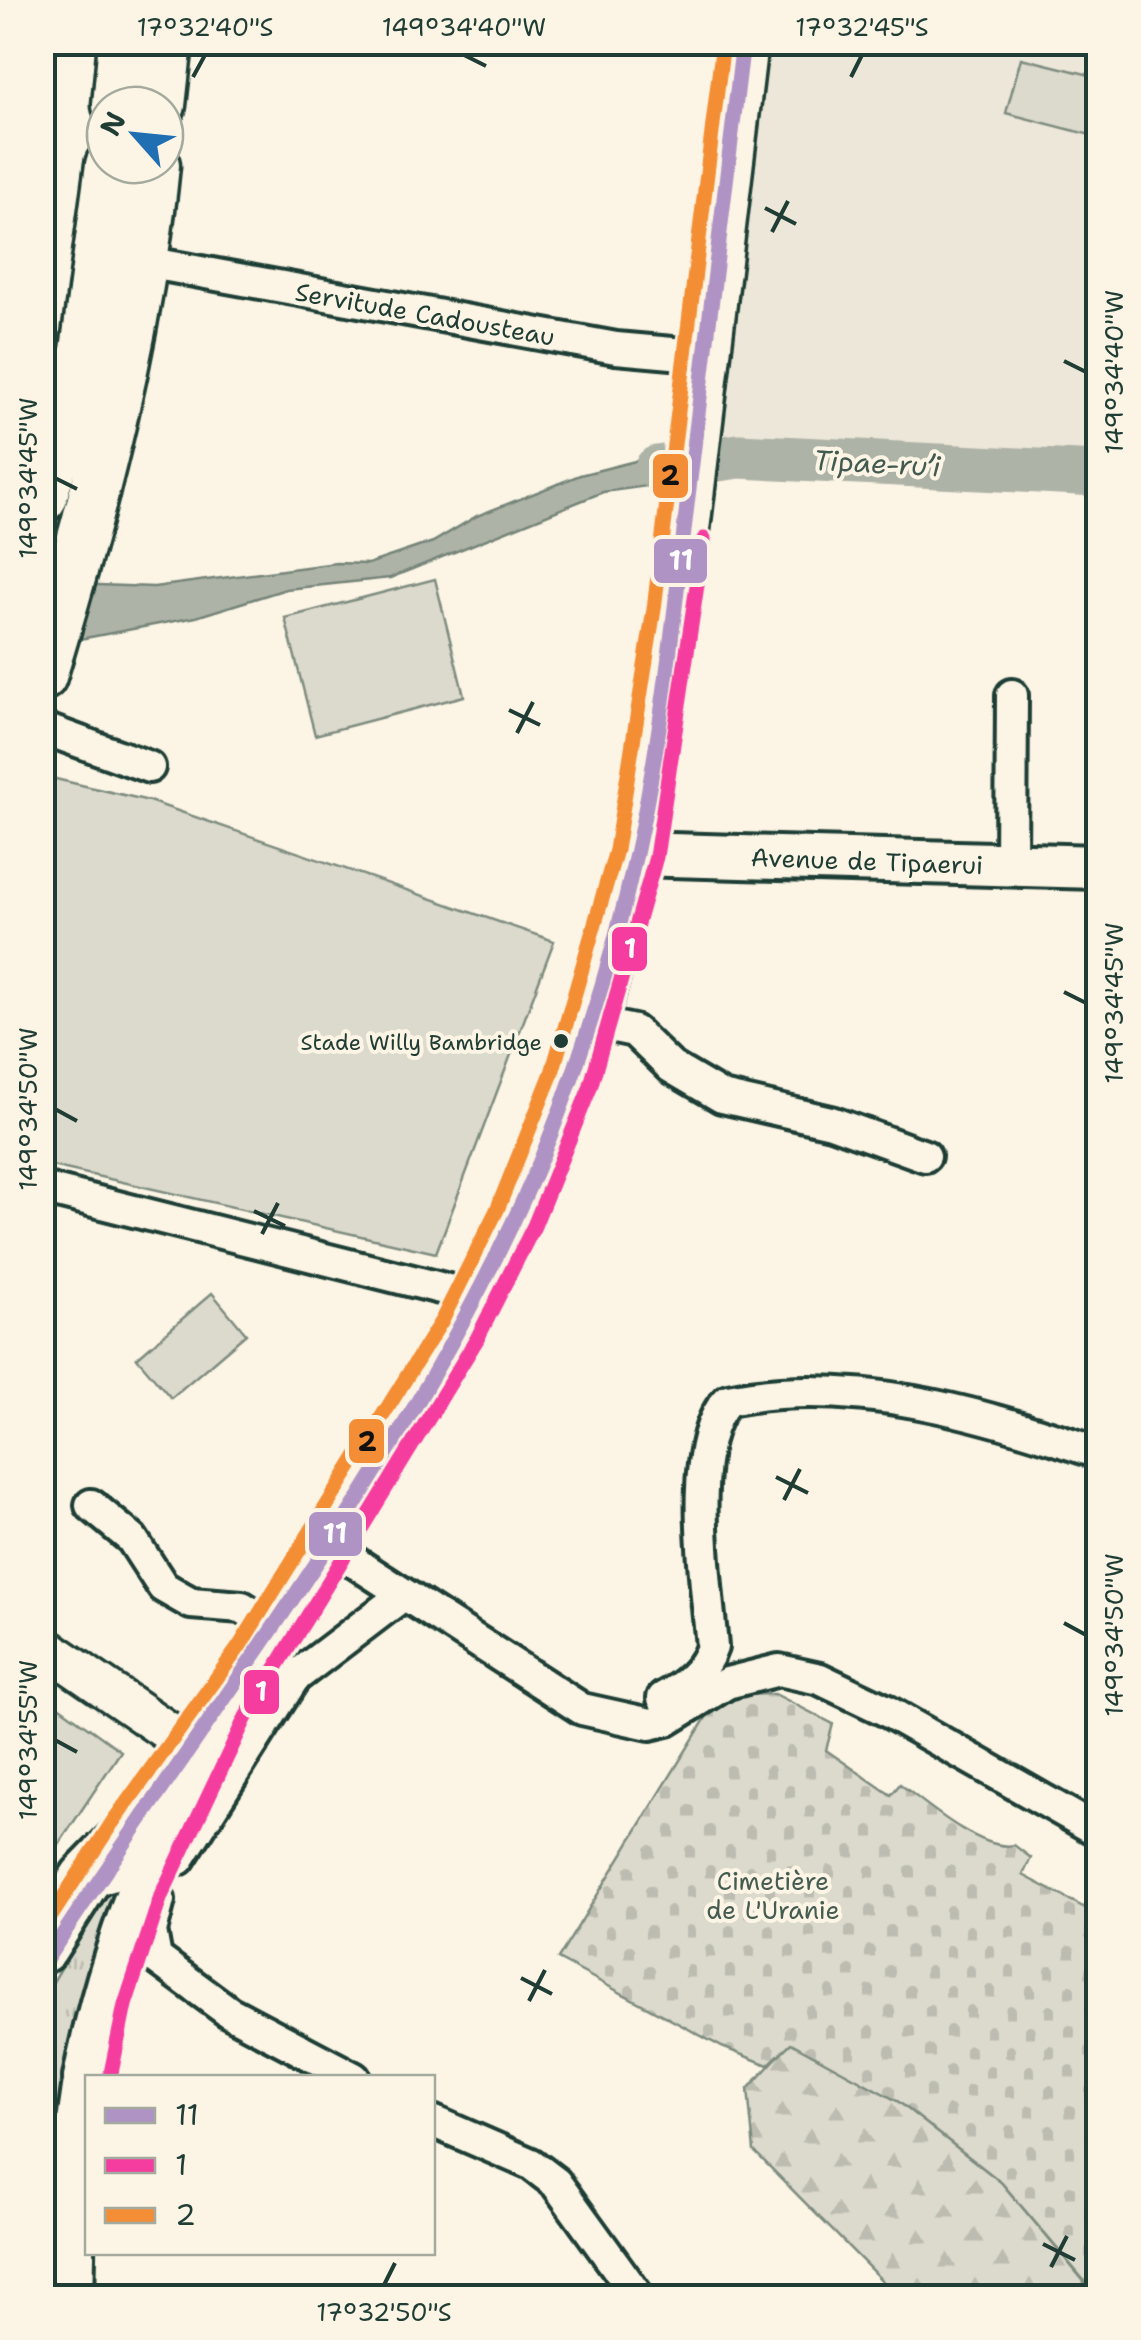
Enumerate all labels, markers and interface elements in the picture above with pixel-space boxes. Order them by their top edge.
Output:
text: 17°32'40"S [137,10,273,44]
text: 149°34'40"W [382,10,546,44]
text: 17°32'45"S [795,10,929,44]
north arrow [85,85,185,185]
text: N [91,105,135,142]
street label: Servitude Cadousteau [293,274,557,354]
text: 149°34'40"W [1097,290,1131,454]
text: 149°34'45"W [11,397,45,559]
water label: Tipae-ru’i [812,441,943,485]
line badge: 2 [651,452,690,500]
text: 2 [660,456,680,494]
line badge: 11 [652,537,709,585]
text: 11 [669,541,693,579]
street label: Avenue de Tipaerui [750,840,984,882]
text: 149°34'45"W [1097,922,1131,1084]
line badge: 1 [610,925,649,973]
text: 1 [624,929,636,967]
text: 149°34'50"W [11,1027,45,1191]
place label: Stade Willy Bambridge [300,1028,542,1057]
marker: Stade Willy Bambridge [551,1031,571,1051]
line badge: 2 [347,1417,386,1465]
text: 2 [357,1422,377,1460]
line badge: 11 [307,1510,364,1558]
text: 11 [323,1514,347,1552]
text: 149°34'50"W [1097,1553,1131,1717]
text: 149°34'55"W [11,1660,45,1820]
line badge: 1 [242,1668,281,1716]
text: 1 [255,1672,267,1710]
park label: Cimetière de L'Uranie [706,1864,840,1927]
legend [85,2075,435,2255]
text: 11 [175,2094,199,2135]
text: 1 [175,2144,188,2185]
text: 2 [175,2194,196,2235]
text: 17°32'50"S [316,2295,452,2329]

